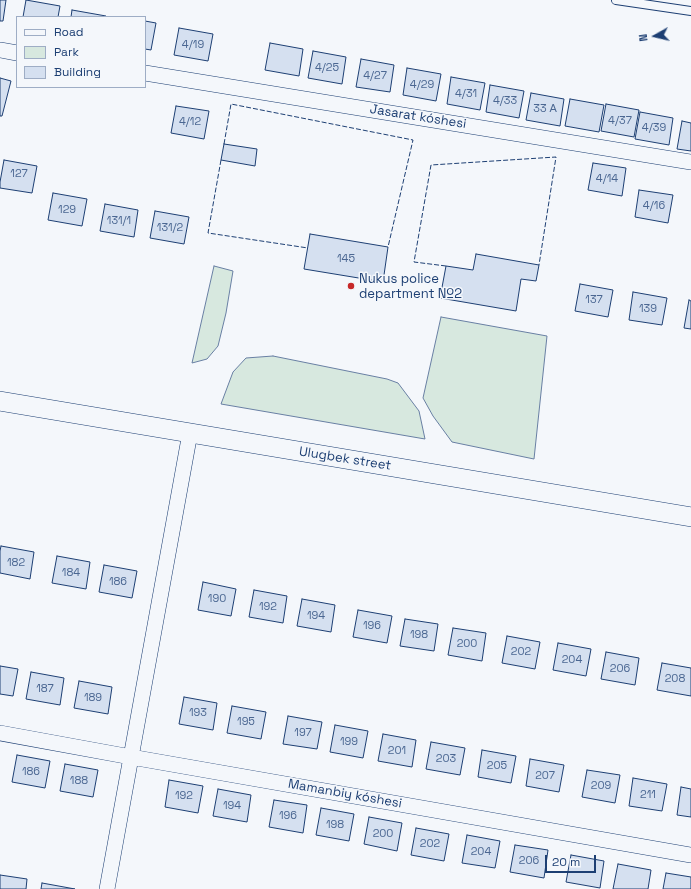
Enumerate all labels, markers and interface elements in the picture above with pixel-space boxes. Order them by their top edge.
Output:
legend [16,16,146,88]
north arrow [635,16,675,56]
text: Road [54,24,83,40]
text: N [636,33,651,42]
house number: 4/19 [182,38,204,52]
text: Park [54,44,79,60]
house number: 4/25 [315,61,339,75]
text: Building [54,64,101,80]
house number: 4/27 [363,69,387,83]
house number: 4/29 [410,78,434,92]
house number: 4/31 [455,87,477,101]
house number: 4/33 [493,94,517,108]
street label: Jasarat kóshesi [369,102,467,132]
house number: 33 А [533,102,557,116]
house number: 4/37 [608,114,632,128]
house number: 4/12 [179,115,201,129]
house number: 4/39 [642,121,666,135]
house number: 127 [10,167,28,181]
house number: 4/14 [596,172,618,186]
house number: 4/16 [643,199,665,213]
house number: 129 [58,203,76,217]
house number: 131/1 [107,214,131,228]
house number: 131/2 [157,221,183,235]
house number: 145 [337,252,355,266]
place label: Nukus police department №2 [359,271,462,302]
marker: Nukus police department №2 [346,281,356,291]
house number: 137 [585,293,603,307]
house number: 139 [639,302,657,316]
street label: Ulugbek street [298,444,392,474]
house number: 182 [7,556,25,570]
house number: 184 [62,566,80,580]
house number: 186 [109,575,127,589]
house number: 190 [208,592,226,606]
house number: 192 [259,600,277,614]
house number: 194 [307,609,325,623]
house number: 196 [363,619,381,633]
house number: 198 [410,628,428,642]
house number: 200 [457,637,477,651]
house number: 202 [511,645,531,659]
house number: 204 [562,653,582,667]
house number: 206 [610,662,630,676]
house number: 208 [665,672,685,686]
house number: 187 [36,682,54,696]
house number: 189 [84,691,102,705]
house number: 193 [189,706,207,720]
house number: 195 [237,715,255,729]
house number: 197 [294,726,312,740]
house number: 199 [340,735,358,749]
house number: 201 [388,744,406,758]
house number: 203 [436,752,456,766]
house number: 205 [487,759,507,773]
house number: 186 [22,765,40,779]
house number: 207 [535,769,555,783]
house number: 188 [70,774,88,788]
street label: Mamanbiy kóshesi [287,776,403,812]
house number: 209 [591,779,611,793]
house number: 211 [640,788,656,802]
house number: 192 [175,789,193,803]
house number: 194 [223,799,241,813]
house number: 196 [279,809,297,823]
house number: 198 [326,818,344,832]
house number: 200 [373,827,393,841]
house number: 202 [420,837,440,851]
house number: 204 [471,845,491,859]
scale bar [547,847,598,873]
house number: 206 [519,854,539,868]
text: 20 m [552,854,580,870]

